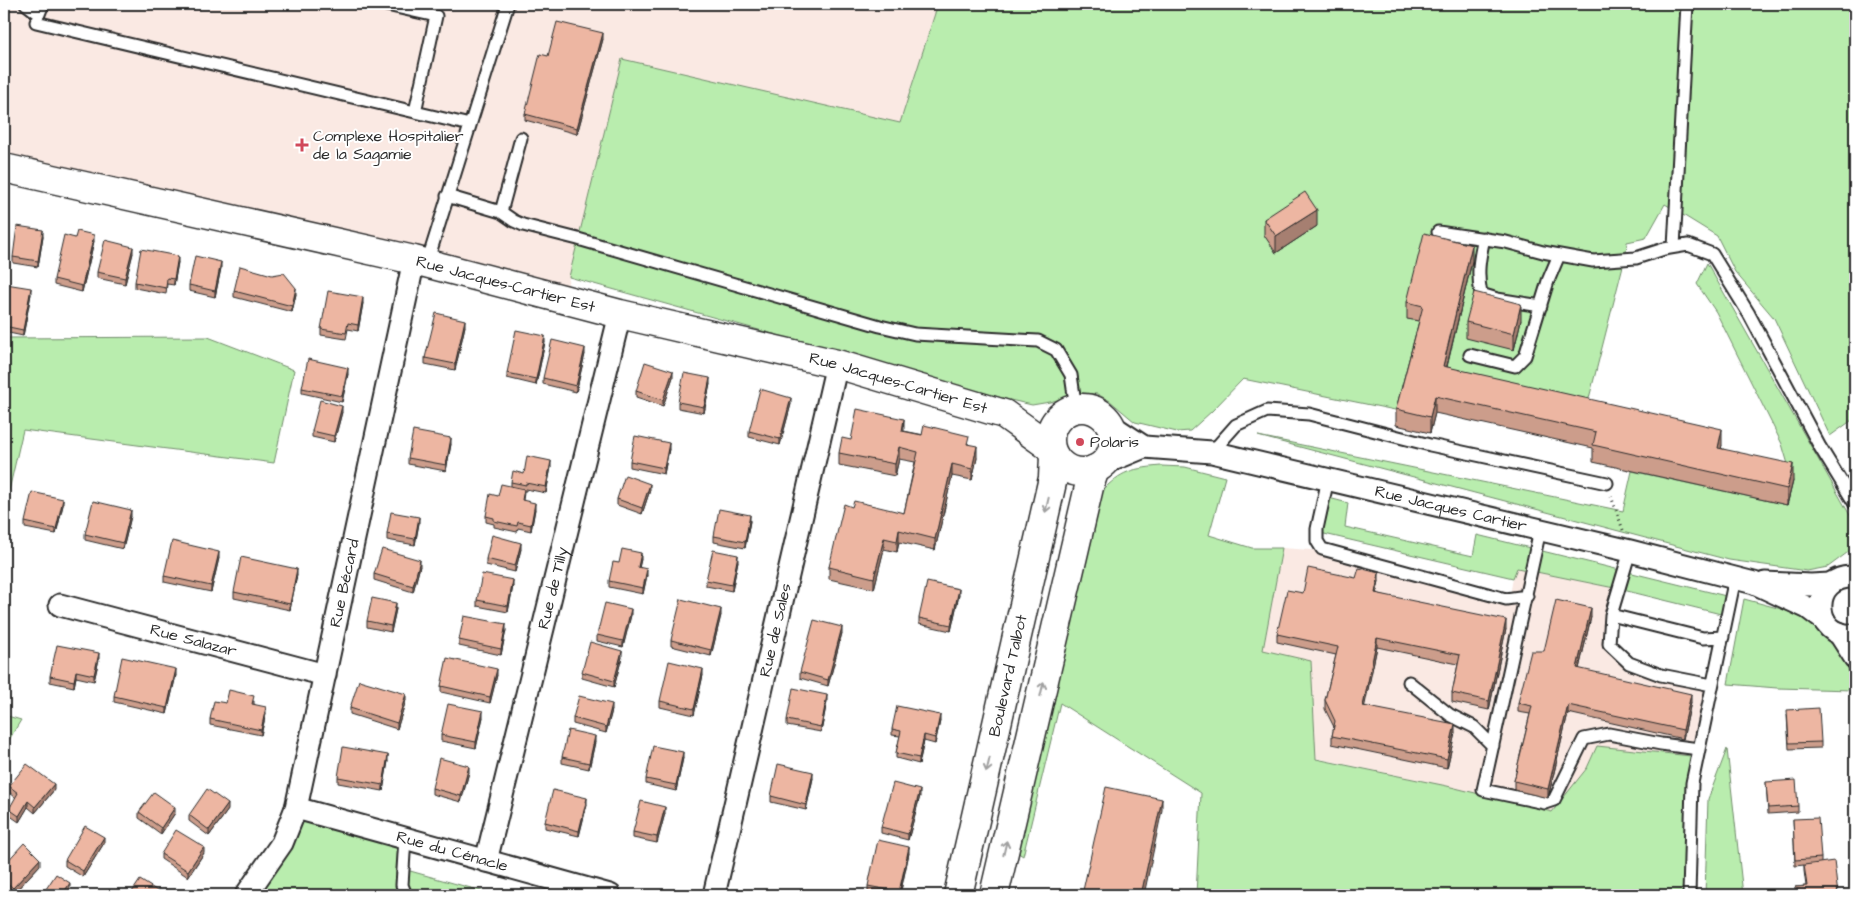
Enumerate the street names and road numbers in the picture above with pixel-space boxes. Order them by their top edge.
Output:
street label: Rue Jacques-Cartier Est [414,250,598,318]
street label: Rue Jacques-Cartier Est [807,347,990,420]
street label: Rue Jacques Cartier [1373,480,1529,537]
street label: Rue Bécard [324,537,365,629]
street label: Rue de Tilly [532,544,575,632]
street label: Rue de Sales [754,581,797,679]
street label: Boulevard Talbot [983,612,1033,739]
street label: Rue Salazar [148,618,239,662]
street label: Rue du Cénacle [394,825,511,877]

